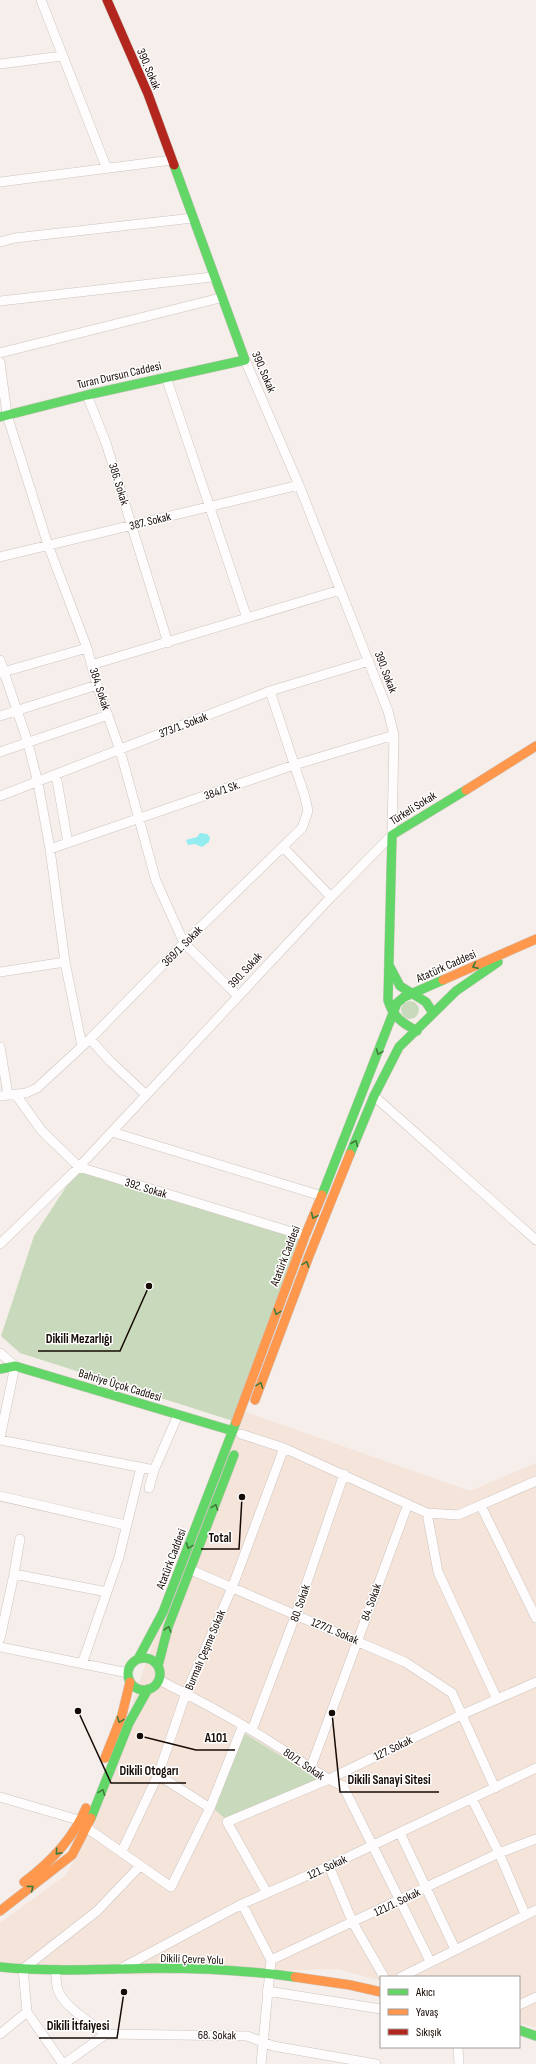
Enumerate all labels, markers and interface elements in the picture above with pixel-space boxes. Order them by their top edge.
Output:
street label: 390. Sokak [133,46,164,92]
street label: 390. Sokak [248,349,279,395]
street label: Turan Dursun Caddesi [75,358,163,392]
street label: 386. Sokak [105,461,132,507]
street label: 387. Sokak [128,509,173,534]
street label: 390. Sokak [371,649,400,696]
street label: 384. Sokak [86,666,114,713]
street label: 373/1. Sokak [157,709,210,742]
street label: 384/1 Sk. [202,777,242,804]
street label: Türkeli Sokak [387,788,440,829]
street label: 369/1. Sokak [159,923,206,970]
street label: Atatürk Caddesi [413,947,478,987]
street label: 390. Sokak [225,949,266,991]
one-way arrow [471,961,479,969]
one-way arrow [376,1048,384,1055]
one-way arrow [351,1140,359,1147]
street label: 392. Sokak [123,1175,169,1202]
one-way arrow [311,1212,319,1220]
street label: Atatürk Caddesi [267,1224,304,1289]
one-way arrow [302,1260,310,1267]
one-way arrow [273,1309,282,1316]
callout: Dikili Mezarlığı [38,1326,120,1351]
text: Dikili Mezarlığı [46,1331,113,1347]
street label: Bahriye Üçok Caddesi [77,1366,163,1405]
one-way arrow [256,1382,264,1389]
one-way arrow [210,1503,218,1510]
callout: Total [201,1524,239,1549]
street label: Atatürk Caddesi [153,1527,190,1592]
text: Total [209,1530,232,1546]
one-way arrow [185,1543,193,1550]
street label: 84. Sokak [358,1581,385,1623]
street label: 80. Sokak [287,1582,314,1624]
street label: Burmalı Çeşme Sokak [182,1607,229,1693]
street label: 127/1. Sokak [309,1615,361,1648]
one-way arrow [163,1625,172,1632]
one-way arrow [116,1716,124,1723]
callout: A101 [196,1725,235,1750]
text: A101 [204,1730,227,1746]
street label: 127. Sokak [371,1733,415,1764]
street label: 80/1. Sokak [280,1745,328,1784]
callout: Dikili Otogarı [111,1758,186,1783]
text: Dikili Otogarı [120,1763,179,1779]
callout: Dikili Sanayi Sitesi [340,1767,439,1792]
text: Dikili Sanayi Sitesi [347,1772,431,1788]
one-way arrow [97,1789,105,1796]
one-way arrow [56,1847,63,1854]
street label: 121. Sokak [305,1852,350,1883]
street label: 121/1. Sokak [372,1885,423,1920]
one-way arrow [27,1886,34,1893]
street label: Dikili Çevre Yolu [160,1951,224,1968]
legend [380,1976,520,2048]
text: Akıcı [415,1985,435,2000]
text: Yavaş [416,2005,438,2020]
callout: Dikili İtfaiyesi [39,2013,117,2038]
text: Dikili İtfaiyesi [47,2018,110,2034]
text: Sıkışık [416,2025,442,2040]
street label: 68. Sokak [198,2028,237,2043]

